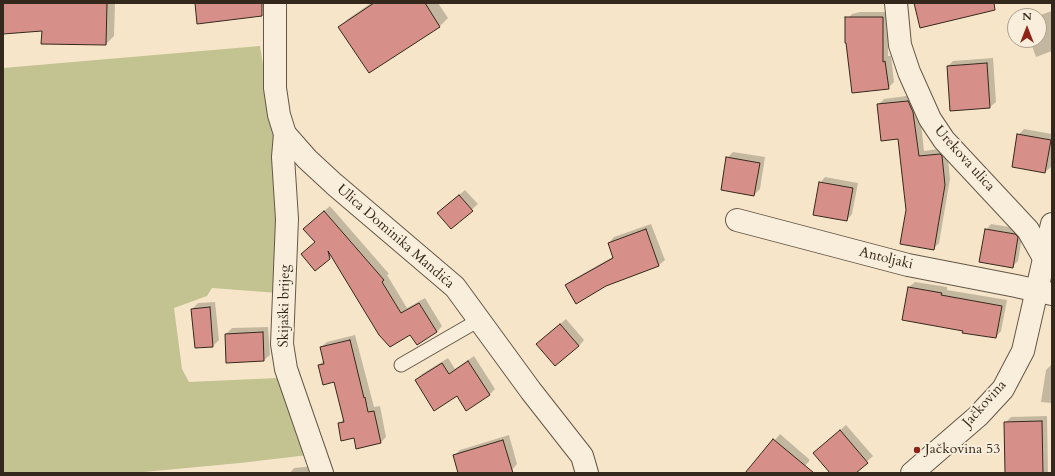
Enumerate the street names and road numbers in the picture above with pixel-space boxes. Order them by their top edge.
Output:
street label: Urekova ulica [930,123,998,195]
street label: Ulica Dominika Mandića [333,181,457,293]
street label: Antoljaki [857,244,915,274]
street label: Skijaški brijeg [276,264,294,348]
street label: Jačkovina [960,377,1010,431]

